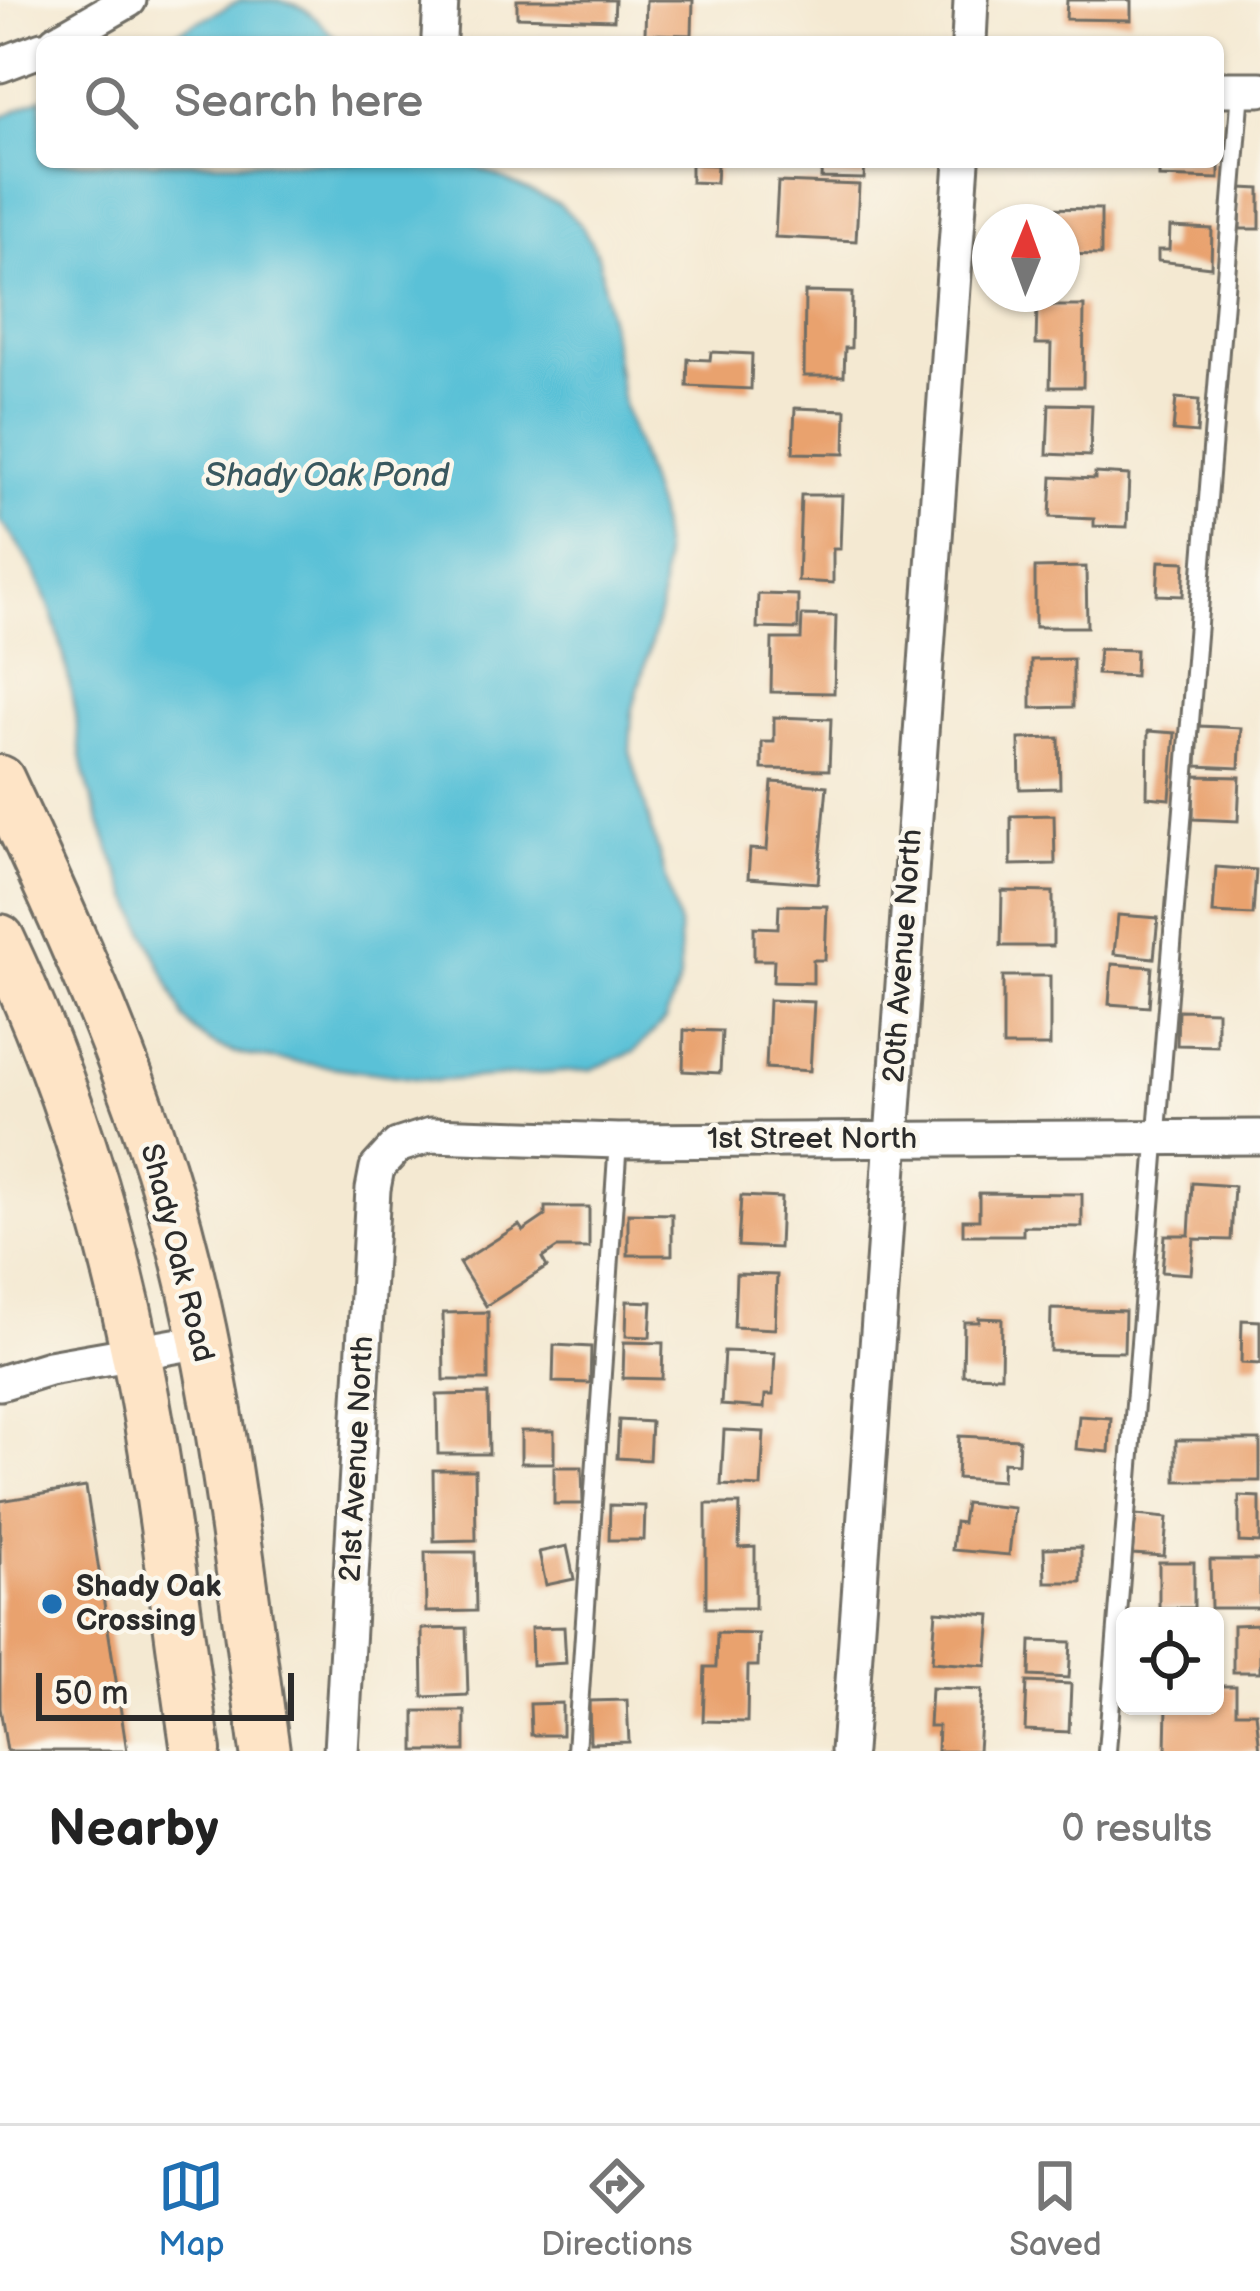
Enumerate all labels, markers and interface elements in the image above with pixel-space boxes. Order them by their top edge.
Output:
search box [36,36,1224,168]
icon: search [78,69,144,135]
text: Search here [174,75,423,130]
north arrow [972,204,1080,312]
water label: Shady Oak Pond [205,456,450,496]
street label: 20th Avenue North [876,828,930,1084]
street label: 1st Street North [707,1121,917,1157]
street label: Shady Oak Road [133,1140,221,1366]
street label: 21st Avenue North [333,1335,381,1583]
place label: Shady Oak Crossing [76,1569,221,1639]
marker: Shady Oak Crossing [39,1591,65,1617]
map controls [1116,1607,1224,1715]
button: locate [1116,1607,1224,1715]
scale bar [36,1667,294,1720]
text: 50 m [54,1674,129,1714]
text: Nearby [48,1799,219,1860]
text: 0 results [1061,1806,1212,1853]
tab: Map [158,2153,225,2265]
tab: Directions [541,2153,693,2265]
tab: Saved [1009,2153,1102,2265]

